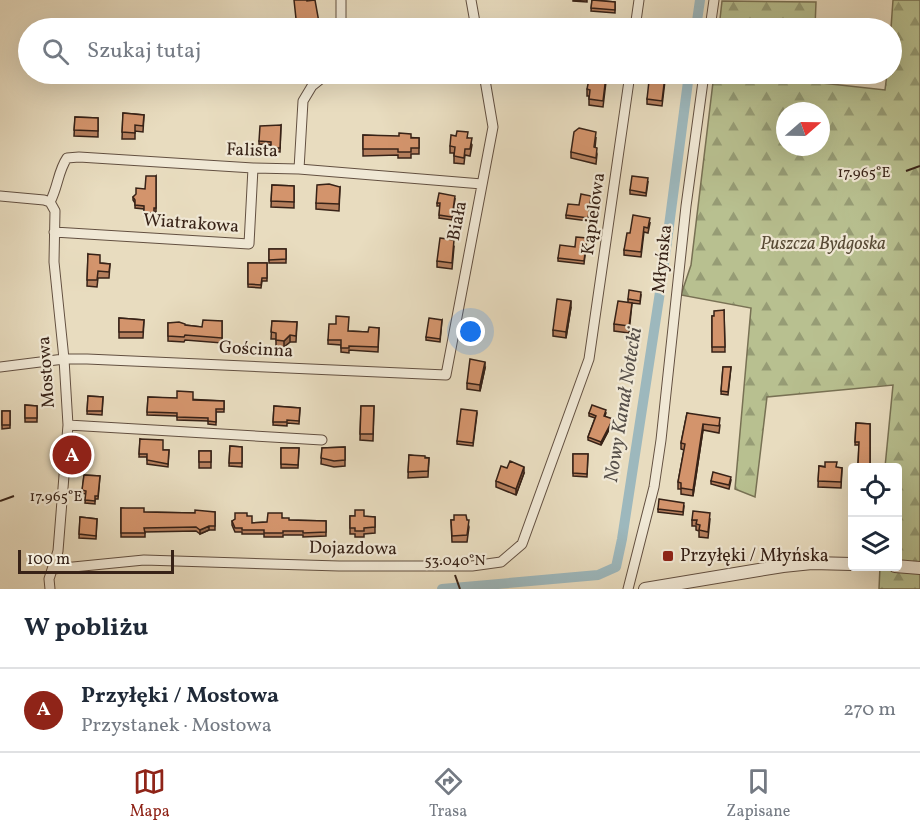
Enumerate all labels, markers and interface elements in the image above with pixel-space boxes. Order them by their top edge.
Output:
search box [18,18,902,84]
icon: search [39,35,72,68]
text: Szukaj tutaj [87,36,201,67]
north arrow [776,102,830,156]
street label: Falista [226,138,278,164]
text: 17.965°E [838,163,890,184]
street label: Kąpielowa [576,171,612,257]
street label: Biała [442,199,474,243]
street label: Wiatrakowa [142,208,240,240]
street label: Młyńska [647,223,679,295]
park label: Puszcza Bydgoska [760,232,886,257]
your location [456,317,485,346]
water label: Nowy Kanał Notecki [598,324,650,484]
street label: Mostowa [32,335,62,409]
street label: Gościnna [218,336,294,364]
pin: A [52,432,92,478]
map controls [848,463,902,571]
button: locate [848,463,902,517]
text: 17.965°E [30,487,82,508]
button: layers [848,517,902,571]
street label: Dojazdowa [309,536,397,562]
place label: Przyłęki / Młyńska [680,544,829,569]
scale bar [18,547,174,574]
text: 100 m [27,549,70,571]
marker: Przyłęki / Młyńska [661,549,675,563]
text: 53.040°N [424,551,486,572]
text: W pobliżu [24,610,148,646]
text: Przyłęki / Mostowa [81,681,279,712]
text: A [36,696,51,724]
text: 270 m [843,696,896,724]
text: Przystanek · Mostowa [81,712,272,740]
tab: Mapa [130,765,170,823]
tab: Trasa [429,765,467,823]
tab: Zapisane [726,765,790,823]

